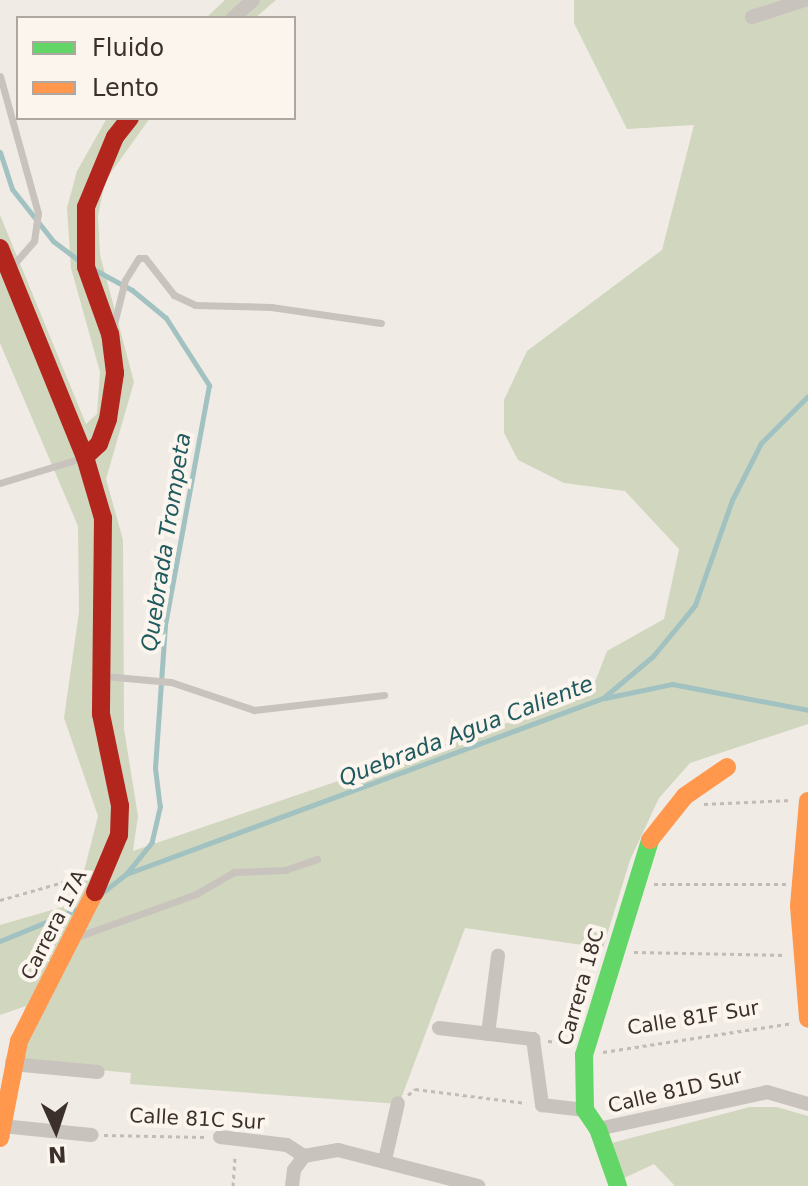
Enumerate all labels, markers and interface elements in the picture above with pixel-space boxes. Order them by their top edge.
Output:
legend [16,16,296,120]
text: Fluido [92,34,164,62]
text: Lento [92,74,159,102]
water label: Quebrada Trompeta [136,431,196,653]
water label: Quebrada Agua Caliente [335,670,597,792]
street label: Carrera 17A [16,866,92,984]
street label: Carrera 18C [553,926,609,1048]
street label: Calle 81F Sur [625,996,761,1040]
street label: Calle 81D Sur [606,1064,744,1118]
north arrow [16,1090,96,1170]
street label: Calle 81C Sur [129,1103,265,1135]
text: N [47,1142,67,1167]

